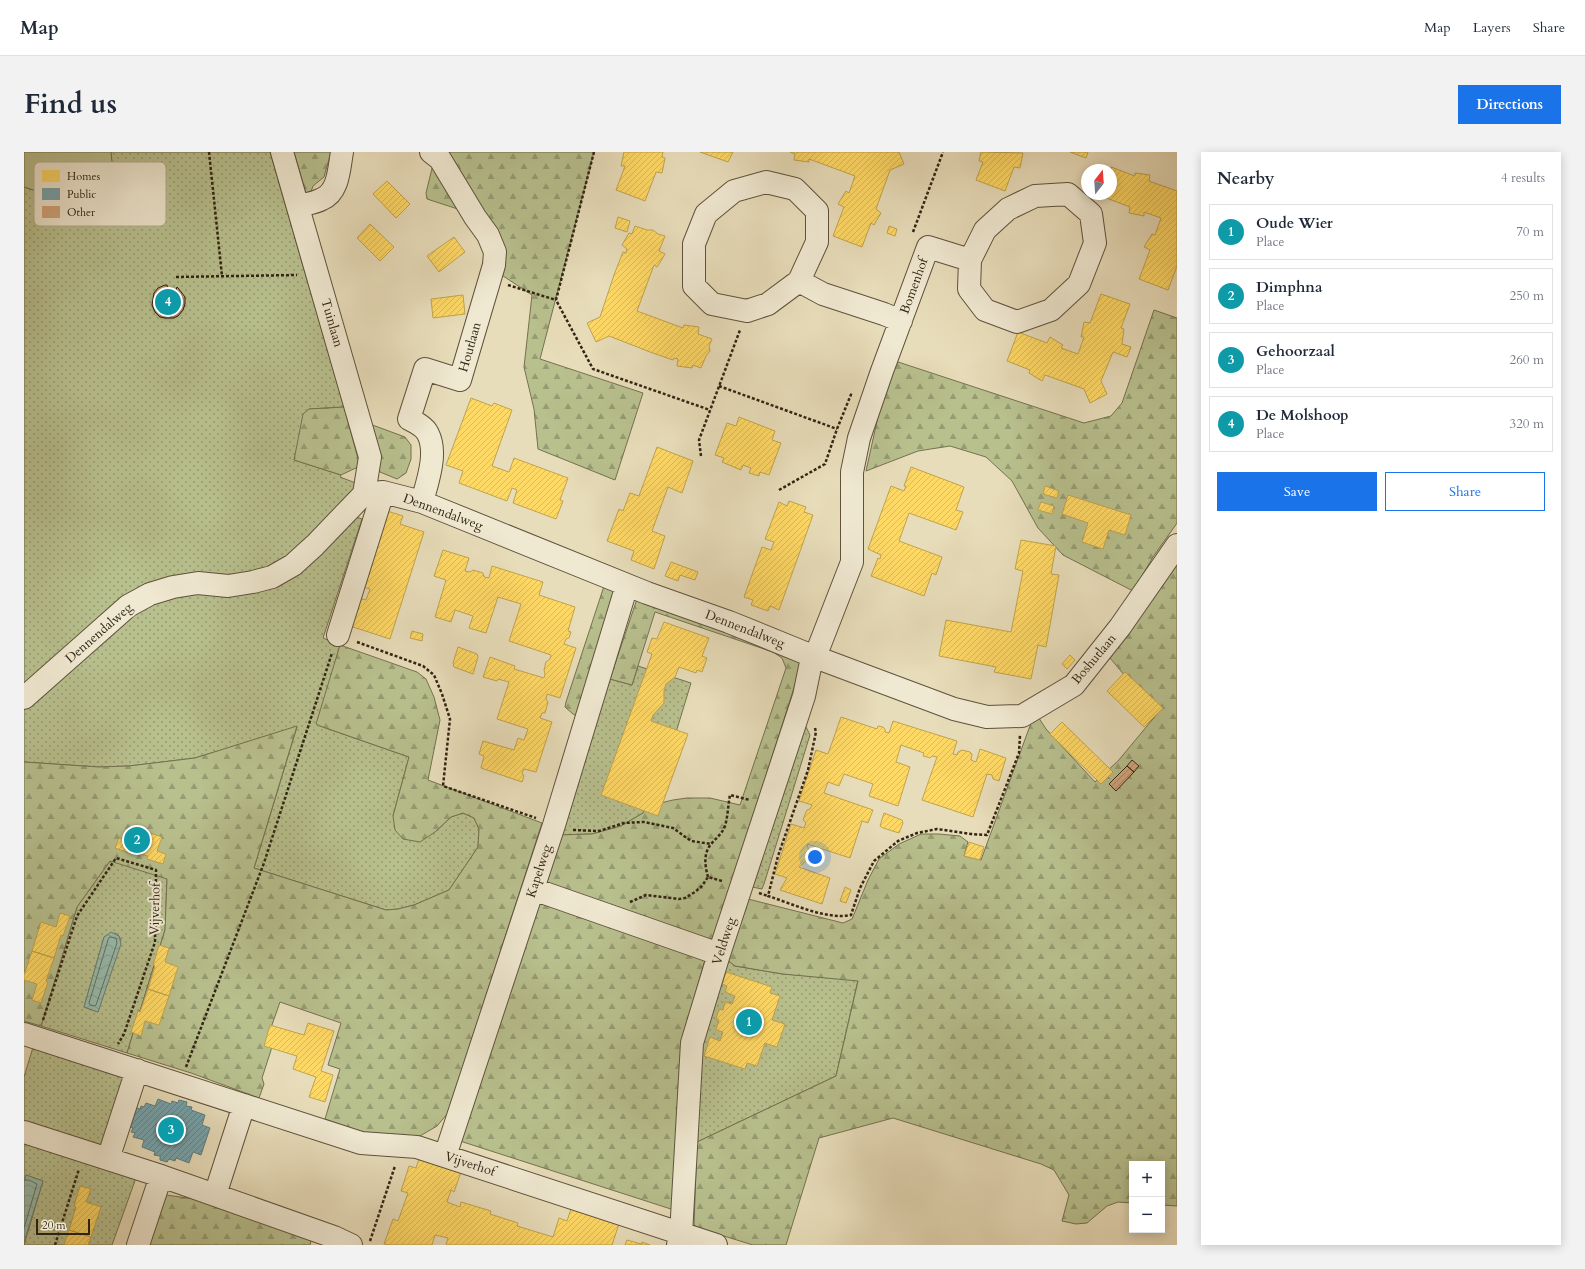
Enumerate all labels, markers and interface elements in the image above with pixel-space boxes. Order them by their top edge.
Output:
text: Map [20,15,59,41]
text: Map [1424,18,1451,37]
text: Layers [1473,18,1511,37]
text: Share [1533,18,1565,37]
text: Find us [24,85,117,123]
button: Directions [1458,85,1561,124]
legend [34,162,166,226]
north arrow [1081,164,1117,200]
text: Nearby [1217,167,1274,190]
text: Homes [67,169,100,184]
text: 4 results [1501,169,1545,187]
text: Public [67,187,96,202]
text: Other [67,205,96,220]
text: Oude Wier [1256,213,1333,233]
text: 1 [1228,223,1234,241]
text: 70 m [1516,223,1544,241]
text: Place [1256,233,1284,251]
street label: Bomenhof [896,254,933,316]
text: Dimphna [1256,277,1322,297]
pin: 4 [155,287,181,317]
text: 2 [1228,287,1234,305]
text: 250 m [1510,287,1544,305]
street label: Tuinlaan [317,297,348,350]
text: Place [1256,297,1284,315]
street label: Houtlaan [454,319,486,374]
text: Gehoorzaal [1256,341,1335,361]
text: 3 [1228,351,1234,369]
text: 260 m [1510,351,1544,369]
text: Place [1256,361,1284,379]
text: De Molshoop [1256,405,1349,425]
text: 4 [1228,415,1234,433]
text: 320 m [1510,415,1544,433]
text: Place [1256,425,1284,443]
button: Save [1217,472,1377,511]
button: Share [1385,472,1545,511]
street label: Dennendalweg [400,489,486,535]
street label: Dennendalweg [61,598,137,667]
street label: Dennendalweg [703,606,788,653]
street label: Boshutlaan [1068,630,1121,688]
pin: 2 [124,825,150,855]
street label: Kapelweg [522,841,556,900]
your location [805,847,825,867]
street label: Vijverhof [146,881,164,935]
street label: Veldweg [708,914,740,967]
pin: 1 [736,1007,762,1037]
pin: 3 [158,1115,184,1145]
street label: Vijverhof [442,1147,500,1181]
map controls [1129,1161,1165,1233]
button: + [1129,1161,1165,1197]
button: − [1129,1197,1165,1233]
scale bar [36,1217,90,1236]
text: 20 m [42,1218,66,1233]

